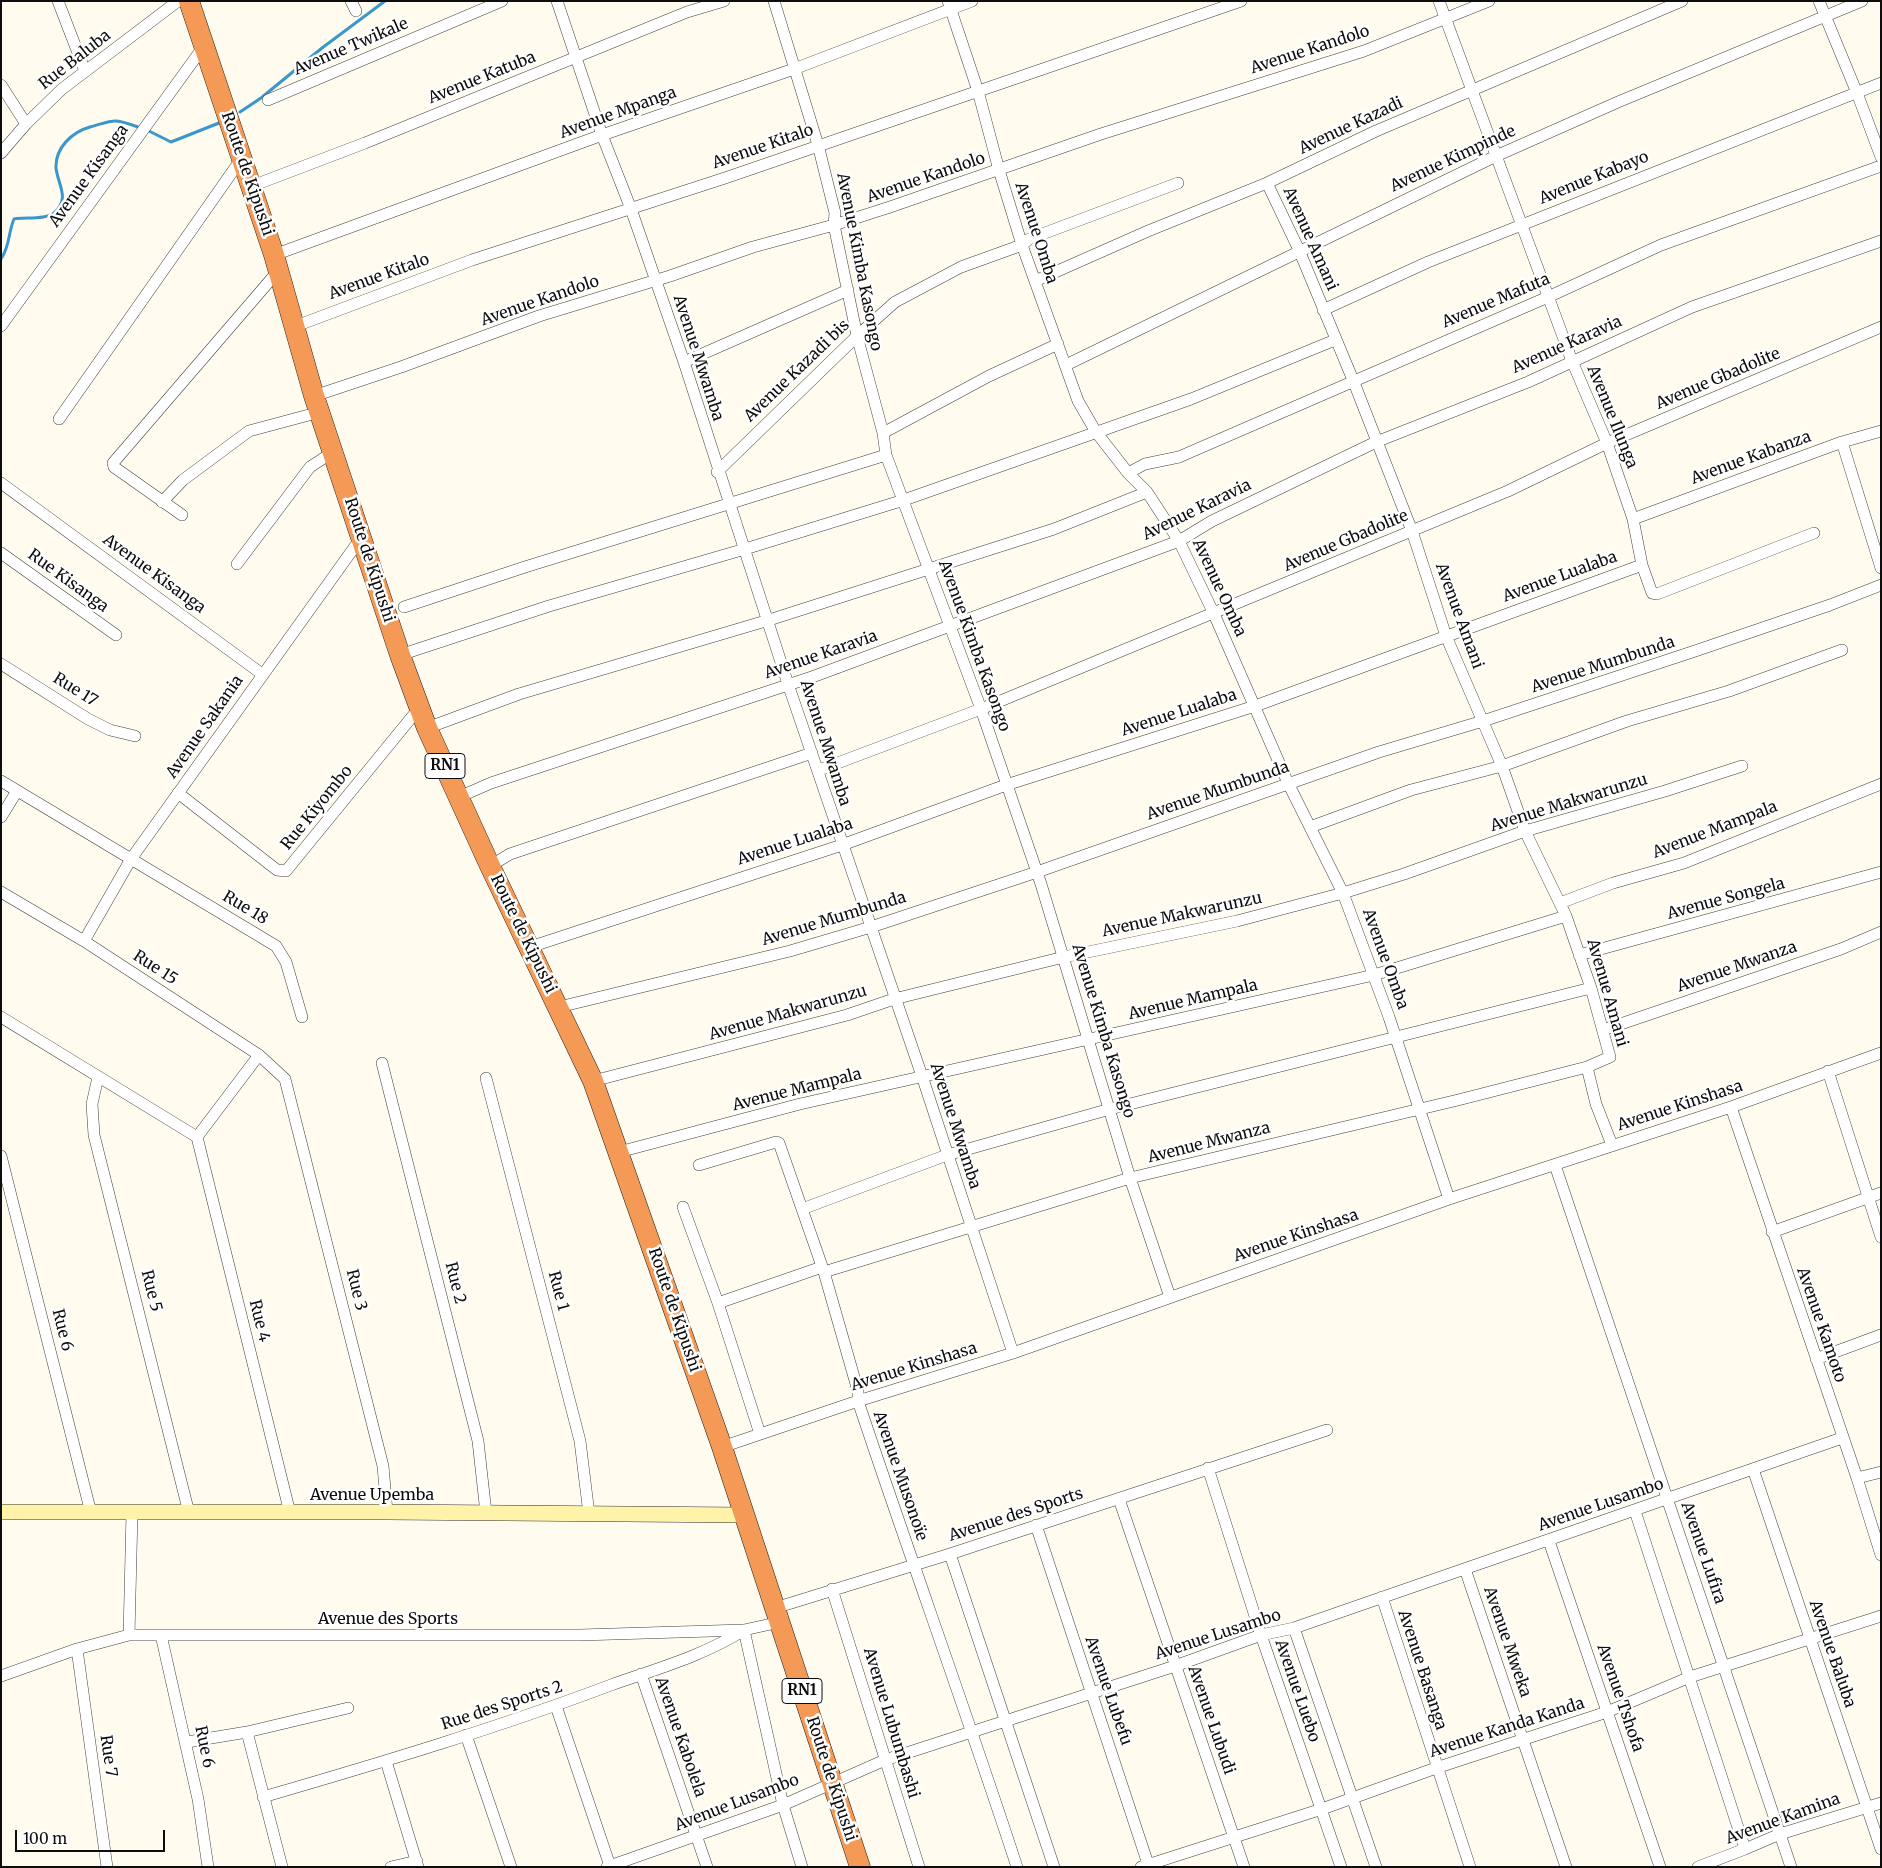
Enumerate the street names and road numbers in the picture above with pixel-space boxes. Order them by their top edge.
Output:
street label: Avenue Twikale [291,14,411,80]
street label: Avenue Kandolo [1248,22,1372,78]
street label: Rue Baluba [35,26,115,94]
street label: Avenue Katuba [425,48,539,108]
street label: Avenue Mpanga [557,83,679,143]
street label: Avenue Kazadi [1296,94,1406,158]
street label: Route de Kipushi [217,109,277,239]
street label: Avenue Kisanga [45,121,133,231]
street label: Avenue Kitalo [710,121,816,173]
street label: Avenue Kimpinde [1387,122,1519,196]
street label: Avenue Kabayo [1536,147,1652,209]
street label: Avenue Kandolo [864,149,988,207]
street label: Avenue Kimba Kasongo [832,171,886,353]
street label: Avenue Omba [1011,180,1061,286]
street label: Avenue Amani [1279,184,1341,294]
street label: Avenue Kitalo [326,250,432,304]
street label: Avenue Mafuta [1439,270,1553,332]
street label: Avenue Kandolo [478,272,602,330]
street label: Avenue Mwamba [669,293,727,423]
street label: Avenue Karavia [1509,312,1625,378]
street label: Avenue Kazadi bis [740,316,854,426]
street label: Avenue Gbadolite [1653,344,1783,414]
street label: Avenue Ilunga [1583,363,1641,471]
street label: Avenue Kabanza [1688,427,1814,489]
street label: Avenue Karavia [1140,475,1254,545]
street label: Route de Kipushi [340,495,398,625]
street label: Avenue Gbadolite [1281,506,1411,576]
street label: Avenue Kisanga [99,530,209,618]
street label: Avenue Omba [1188,536,1250,640]
street label: Rue Kisanga [24,545,112,617]
street label: Avenue Lualaba [1500,547,1620,607]
street label: Avenue Kimba Kasongo [934,558,1014,734]
street label: Avenue Amani [1431,560,1487,672]
street label: Avenue Karavia [762,627,880,683]
street label: Avenue Mumbunda [1529,633,1677,697]
street label: Rue 17 [49,669,101,711]
street label: Avenue Sakania [162,672,248,782]
street label: Avenue Mwamba [796,678,854,808]
street label: Avenue Lualaba [1119,685,1239,741]
road number: RN1 [425,754,465,778]
street label: Avenue Mumbunda [1144,758,1292,824]
street label: Rue Kiyombo [277,762,357,854]
street label: Avenue Makwarunzu [1488,770,1650,836]
street label: Avenue Mampala [1650,797,1780,863]
street label: Avenue Lualaba [735,814,855,870]
street label: Route de Kipushi [486,871,560,997]
street label: Avenue Songela [1665,874,1787,924]
street label: Rue 18 [219,887,271,929]
street label: Avenue Mumbunda [760,888,908,950]
street label: Avenue Makwarunzu [1100,889,1264,941]
street label: Avenue Omba [1358,906,1412,1012]
street label: Avenue Amani [1582,937,1632,1049]
street label: Avenue Mwanza [1675,937,1799,997]
street label: Avenue Kimba Kasongo [1067,942,1139,1120]
street label: Rue 15 [129,947,181,989]
street label: Avenue Mampala [1126,976,1260,1024]
street label: Avenue Makwarunzu [707,981,869,1045]
street label: Avenue Mwamba [926,1061,984,1191]
street label: Avenue Mampala [731,1065,863,1115]
street label: Avenue Kinshasa [1615,1077,1745,1135]
street label: Avenue Mwanza [1146,1119,1272,1167]
street label: Avenue Kinshasa [1231,1206,1361,1266]
street label: Route de Kipushi [644,1245,704,1375]
street label: Rue 2 [441,1260,469,1306]
street label: Avenue Kamoto [1792,1265,1850,1385]
street label: Rue 3 [342,1267,370,1313]
street label: Rue 5 [137,1268,165,1314]
street label: Rue 1 [544,1269,572,1313]
street label: Rue 4 [244,1298,274,1344]
street label: Rue 6 [48,1307,76,1353]
street label: Avenue Kinshasa [849,1339,979,1395]
street label: Avenue Musonoïe [869,1409,931,1543]
street label: Avenue Lusambo [1536,1475,1666,1535]
street label: Avenue des Sports [946,1484,1086,1546]
street label: Avenue Upemba [310,1485,434,1505]
street label: Avenue Lufira [1677,1499,1729,1607]
street label: Avenue Mweka [1479,1584,1535,1700]
street label: Avenue Baluba [1805,1598,1859,1710]
street label: Avenue Lusambo [1153,1606,1283,1664]
street label: Avenue Basanga [1394,1608,1450,1732]
street label: Avenue des Sports [318,1609,458,1629]
street label: Avenue Lubefu [1080,1634,1136,1748]
street label: Avenue Luebo [1270,1637,1324,1745]
street label: Avenue Tshofa [1593,1642,1647,1754]
street label: Avenue Lubumbashi [859,1645,923,1801]
street label: Avenue Lubudi [1183,1663,1239,1777]
street label: Avenue Kabolela [650,1674,710,1800]
street label: Rue des Sports 2 [439,1677,565,1735]
road number: RN1 [782,1678,822,1704]
street label: Avenue Kanda Kanda [1427,1694,1587,1762]
street label: Route de Kipushi [802,1714,860,1844]
street label: Rue 6 [190,1724,218,1770]
street label: Rue 7 [96,1734,120,1778]
street label: Avenue Lusambo [672,1770,802,1836]
street label: Avenue Kamina [1723,1789,1843,1849]

